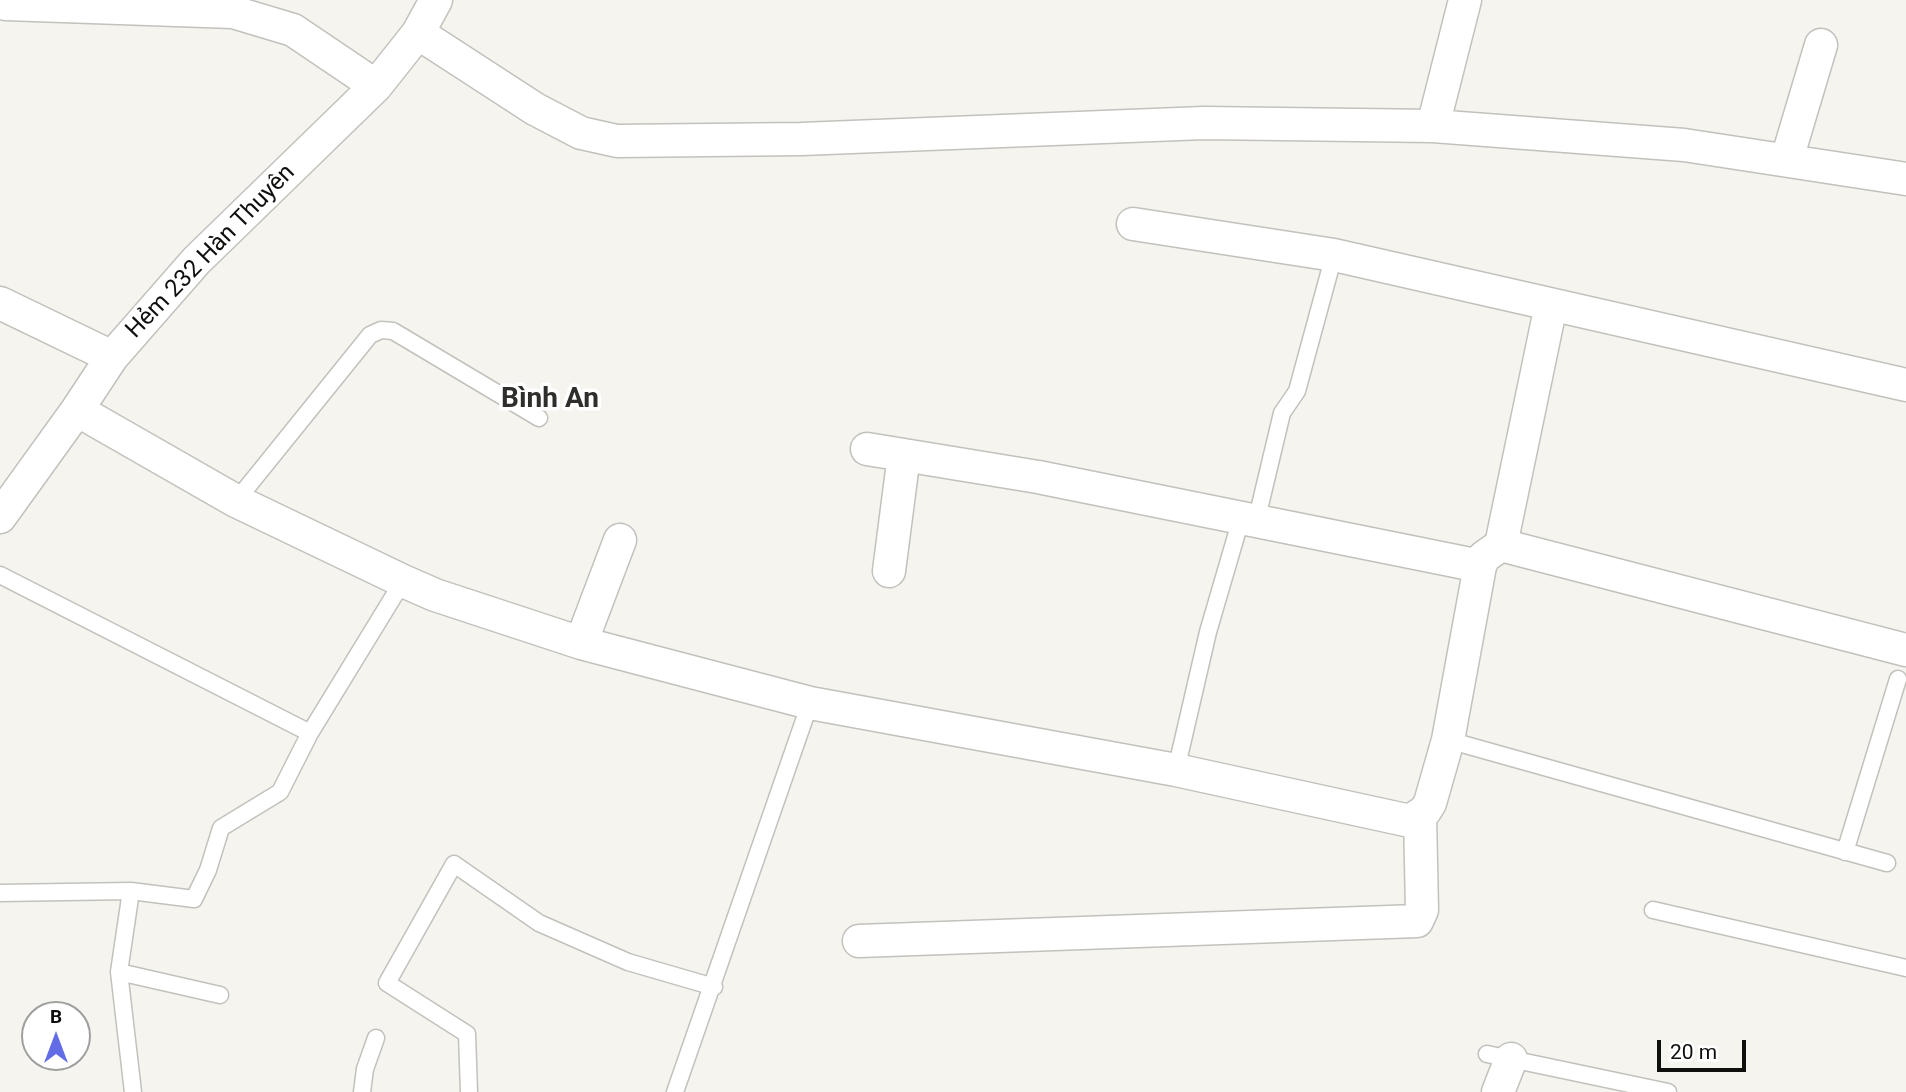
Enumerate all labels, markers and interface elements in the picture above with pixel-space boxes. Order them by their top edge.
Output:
street label: Hẻm 232 Hàn Thuyên [121,159,301,345]
district label: Bình An [501,383,599,417]
north arrow [21,1001,91,1071]
text: B [50,1005,62,1028]
scale bar [1661,1026,1750,1070]
text: 20 m [1670,1040,1717,1064]

